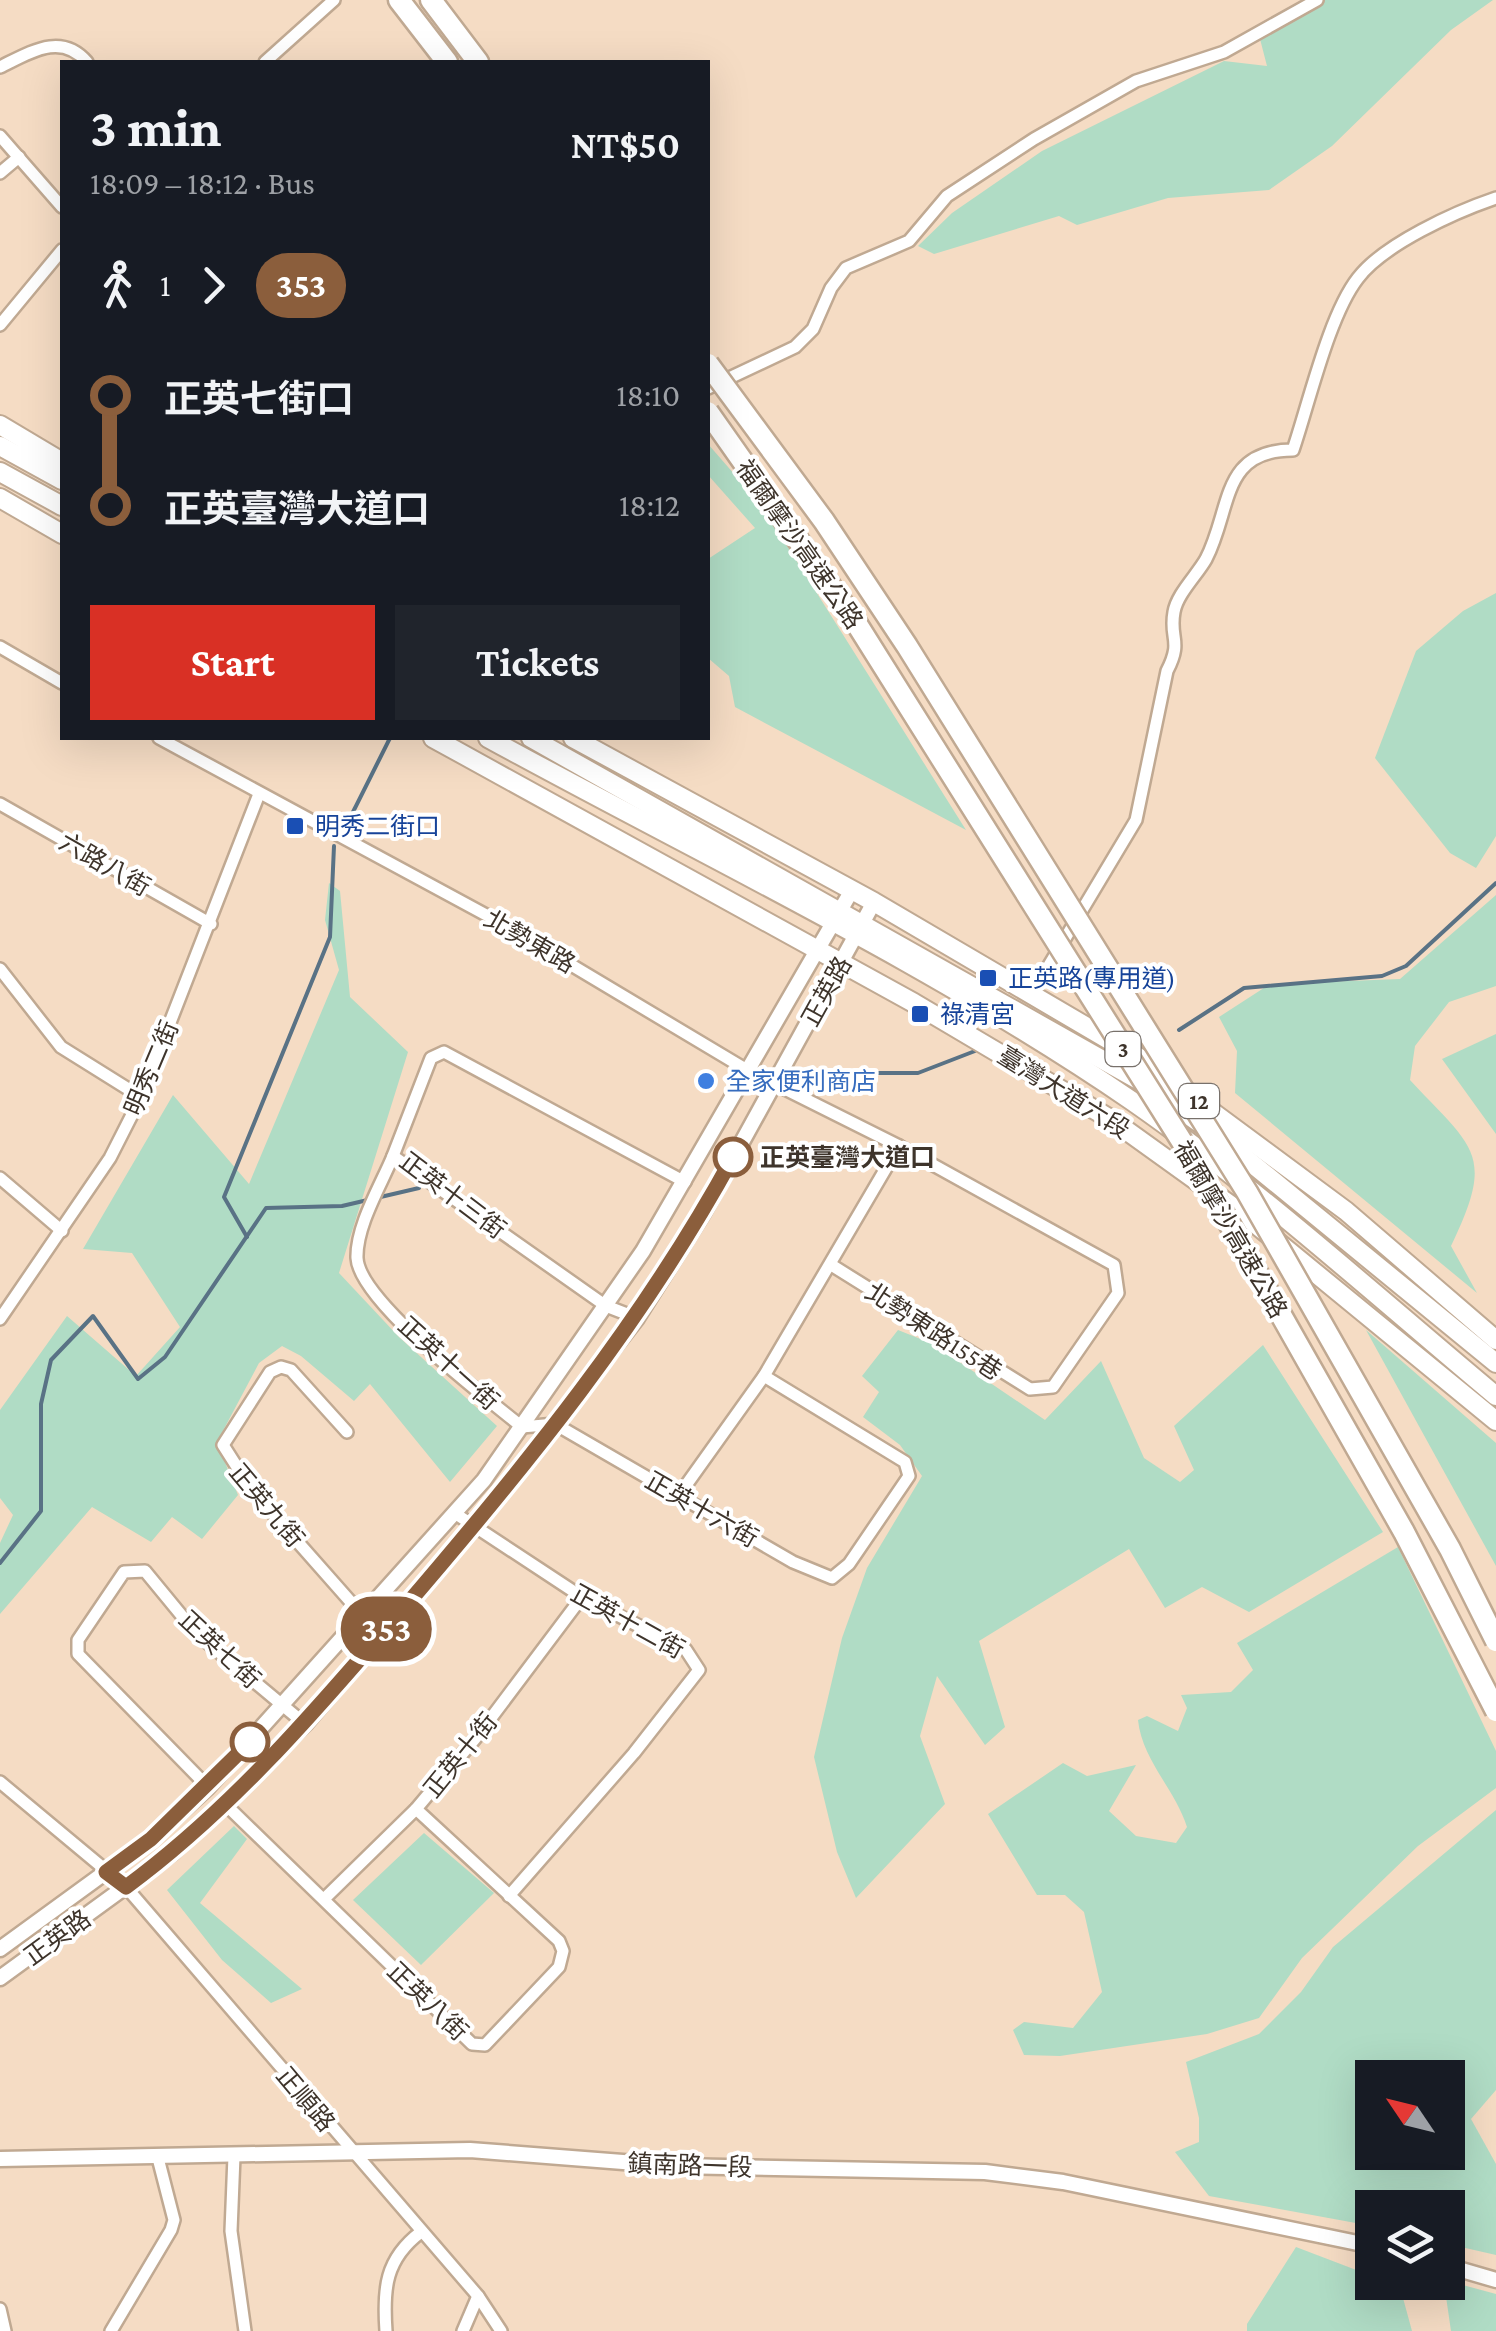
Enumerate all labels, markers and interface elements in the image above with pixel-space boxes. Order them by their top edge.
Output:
text: 3 min [90,97,222,158]
text: NT$50 [571,124,680,166]
text: 18:09 – 18:12 · Bus [90,165,315,201]
icon: walk [90,258,145,313]
icon: forward [186,258,241,313]
text: 353 [276,266,326,305]
text: 1 [160,267,171,303]
text: 18:10 [616,377,680,413]
text: 正英七街口 [164,378,354,420]
street label: 福爾摩沙高速公路 [731,455,868,634]
text: 18:12 [619,487,680,523]
text: 正英臺灣大道口 [164,488,430,530]
button: Start [90,605,375,720]
button: Tickets [395,605,680,720]
place label: 明秀二街口 [315,813,440,840]
marker: 明秀二街口 [284,815,306,837]
street label: 六路八街 [55,828,155,901]
street label: 北勢東路 [480,905,580,978]
street label: 正英路 [796,952,856,1031]
place label: 正英路(專用道) [1008,965,1176,993]
marker: 正英路(專用道) [977,967,999,989]
place label: 祿清宮 [940,1001,1015,1028]
marker: 祿清宮 [909,1003,931,1025]
street label: 明秀二街 [119,1017,183,1120]
road number: 3 [1106,1032,1140,1066]
street label: 臺灣大道六段 [993,1041,1134,1144]
place label: 全家便利商店 [726,1068,876,1095]
marker: 全家便利商店 [695,1070,717,1092]
road number: 12 [1179,1084,1219,1118]
street label: 福爾摩沙高速公路 [1169,1136,1292,1323]
marker: 正英臺灣大道口 [714,1138,752,1176]
place label: 正英臺灣大道口 [760,1144,935,1171]
street label: 正英十三街 [395,1147,511,1244]
street label: 北勢東路155巷 [861,1277,1007,1385]
street label: 正英十一街 [393,1312,504,1415]
street label: 正英九街 [224,1458,309,1552]
street label: 正英十六街 [641,1466,763,1552]
street label: 正英十二街 [567,1579,689,1664]
line badge: 353 [328,1596,444,1662]
street label: 正英七街 [174,1605,265,1693]
text: 353 [361,1610,411,1649]
street label: 正英十街 [418,1708,502,1803]
unlabelled marker [231,1723,269,1761]
street label: 正英路 [19,1904,96,1970]
street label: 正英八街 [382,1957,473,2046]
north arrow [1355,2060,1465,2170]
map controls [1355,2060,1465,2300]
street label: 正順路 [271,2062,340,2137]
street label: 鎮南路一段 [627,2150,753,2181]
button: layers [1355,2190,1465,2300]

